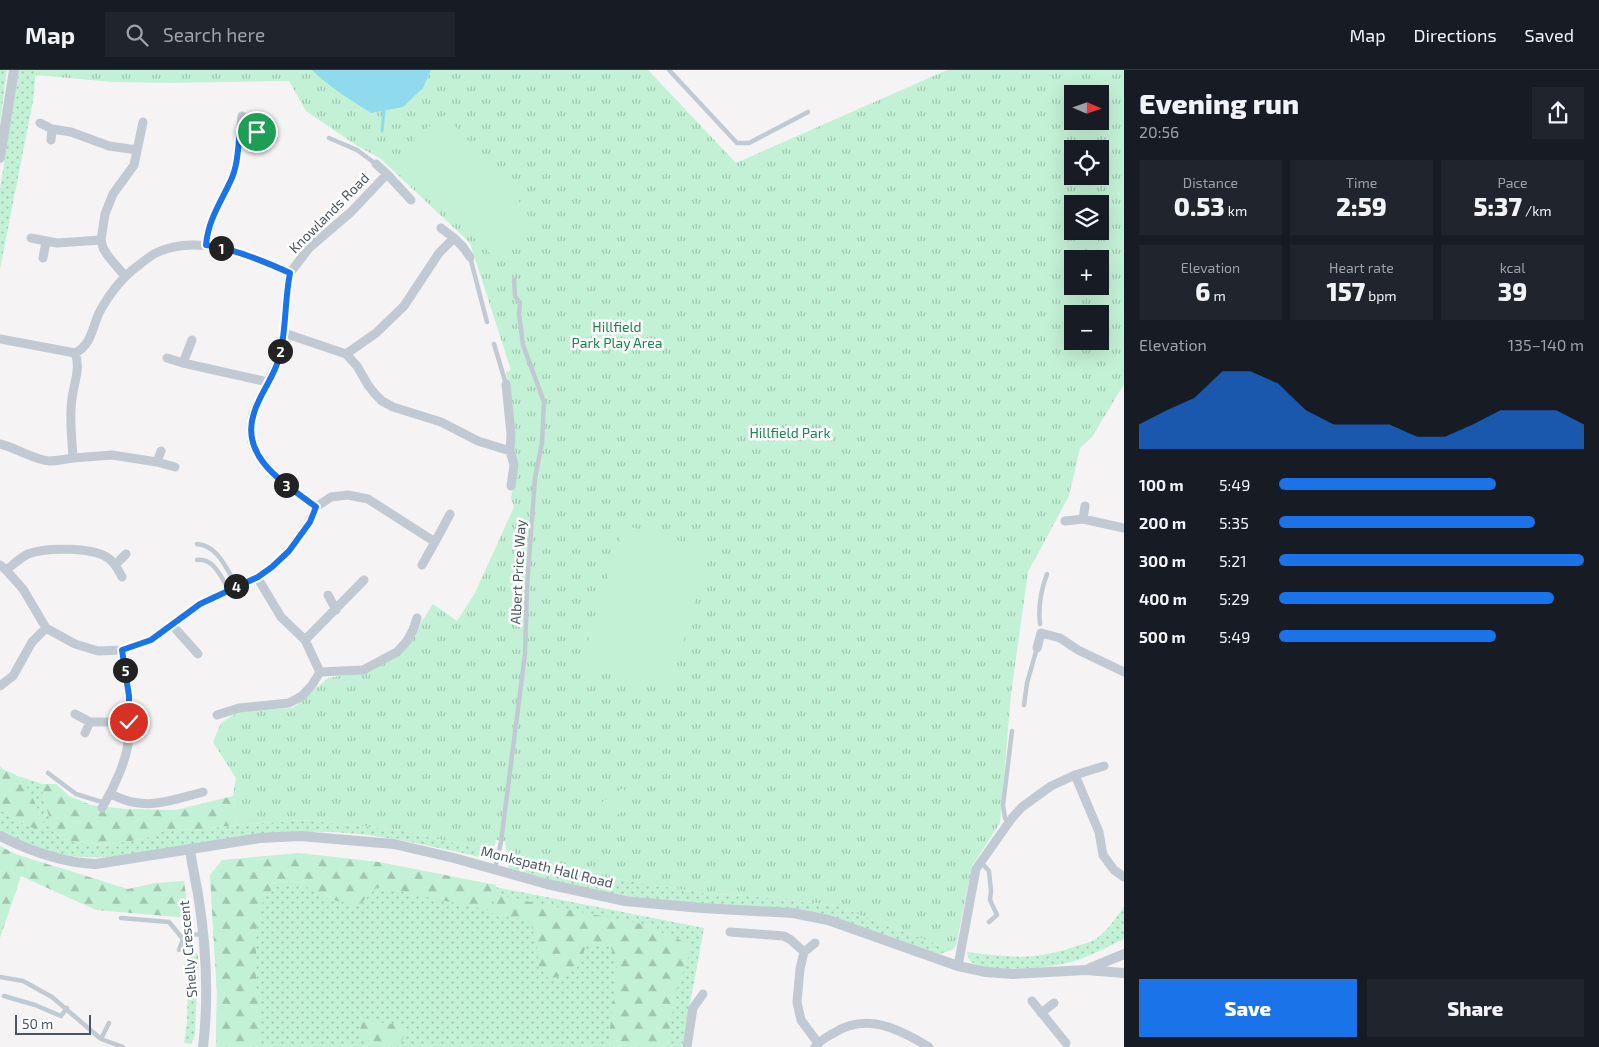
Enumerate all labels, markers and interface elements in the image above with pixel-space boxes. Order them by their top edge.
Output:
search box [105,12,455,57]
text: Map [25,20,75,49]
icon: search [123,21,151,49]
text: Search here [163,23,265,46]
text: Map [1349,24,1386,46]
text: Directions [1414,24,1497,46]
text: Saved [1525,24,1574,46]
north arrow [1064,85,1109,130]
map controls [1064,85,1109,350]
text: Evening run [1139,86,1299,120]
button: share [1532,87,1584,139]
pin [236,111,278,153]
icon: arrive [243,118,271,146]
text: 20:56 [1139,122,1179,141]
button: locate [1064,140,1109,185]
street label: Knowlands Road [285,169,372,256]
text: Distance [1183,174,1238,191]
text: Time [1346,174,1377,191]
text: Pace [1497,174,1528,191]
text: 0.53 [1174,191,1225,221]
text: 2:59 [1336,191,1387,221]
text: 5:37 [1473,191,1522,221]
button: layers [1064,195,1109,240]
text: km [1225,202,1247,219]
text: /km [1522,202,1552,219]
pin: 1 [208,236,234,260]
text: 1 [218,240,225,257]
button: + [1064,250,1109,295]
text: Elevation [1181,259,1240,276]
text: Heart rate [1329,259,1394,276]
text: kcal [1500,259,1525,276]
text: 6 [1195,276,1210,306]
text: 157 [1326,276,1365,306]
text: 39 [1498,276,1527,306]
text: m [1210,287,1226,304]
text: bpm [1365,287,1397,304]
button: − [1064,305,1109,350]
park label: Hillfield Park Play Area [572,318,662,351]
text: Elevation [1139,335,1207,354]
text: 135–140 m [1508,335,1584,354]
pin: 2 [268,338,292,364]
text: 2 [276,343,285,360]
park label: Hillfield Park [749,424,831,441]
pin: 3 [274,472,298,498]
text: 100 m [1139,475,1184,494]
text: 5:49 [1219,475,1250,494]
text: 3 [283,477,290,494]
text: 200 m [1139,513,1186,532]
text: 5:35 [1219,513,1249,532]
street label: Albert Price Way [506,518,529,625]
text: 300 m [1139,551,1186,570]
text: 5:21 [1219,551,1247,570]
pin: 4 [224,574,248,598]
text: 4 [232,578,241,595]
text: 400 m [1139,589,1187,608]
text: 5:29 [1219,589,1250,608]
text: 500 m [1139,627,1186,646]
text: 5:49 [1219,627,1250,646]
pin: 5 [112,658,138,682]
text: 5 [122,662,129,679]
pin [108,701,150,743]
icon: check [115,708,143,736]
street label: Monkspath Hall Road [479,842,615,891]
street label: Shelly Crescent [175,900,200,998]
button: Save [1139,979,1357,1037]
button: Share [1367,979,1584,1037]
scale bar [15,1012,91,1035]
text: 50 m [22,1015,53,1032]

